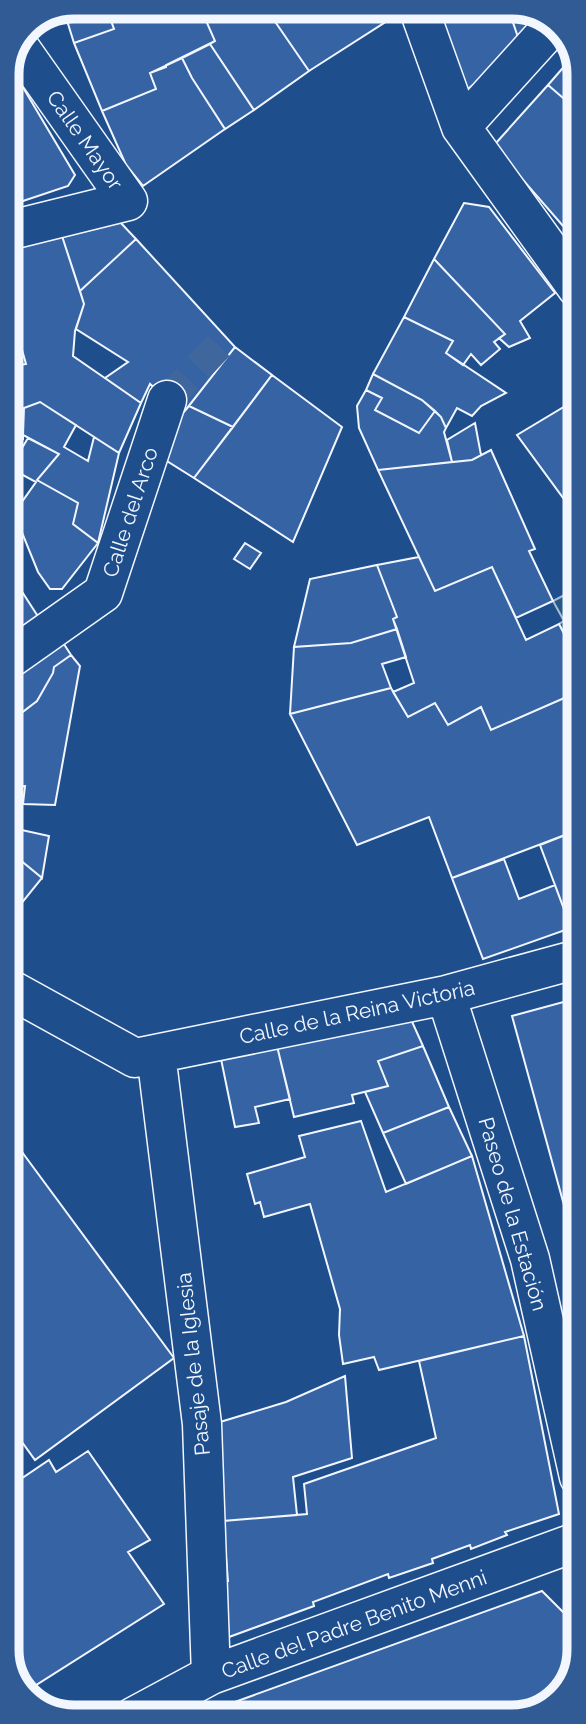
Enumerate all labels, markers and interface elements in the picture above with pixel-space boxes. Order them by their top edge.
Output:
street label: Calle Mayor [42,86,129,195]
street label: Calle del Arco [97,444,163,580]
street label: Calle de la Reina Victoria [237,975,477,1049]
street label: Paseo de la Estación [473,1114,553,1314]
street label: Pasaje de la Iglesia [171,1271,215,1457]
street label: Calle del Padre Benito Menni [218,1564,490,1684]

